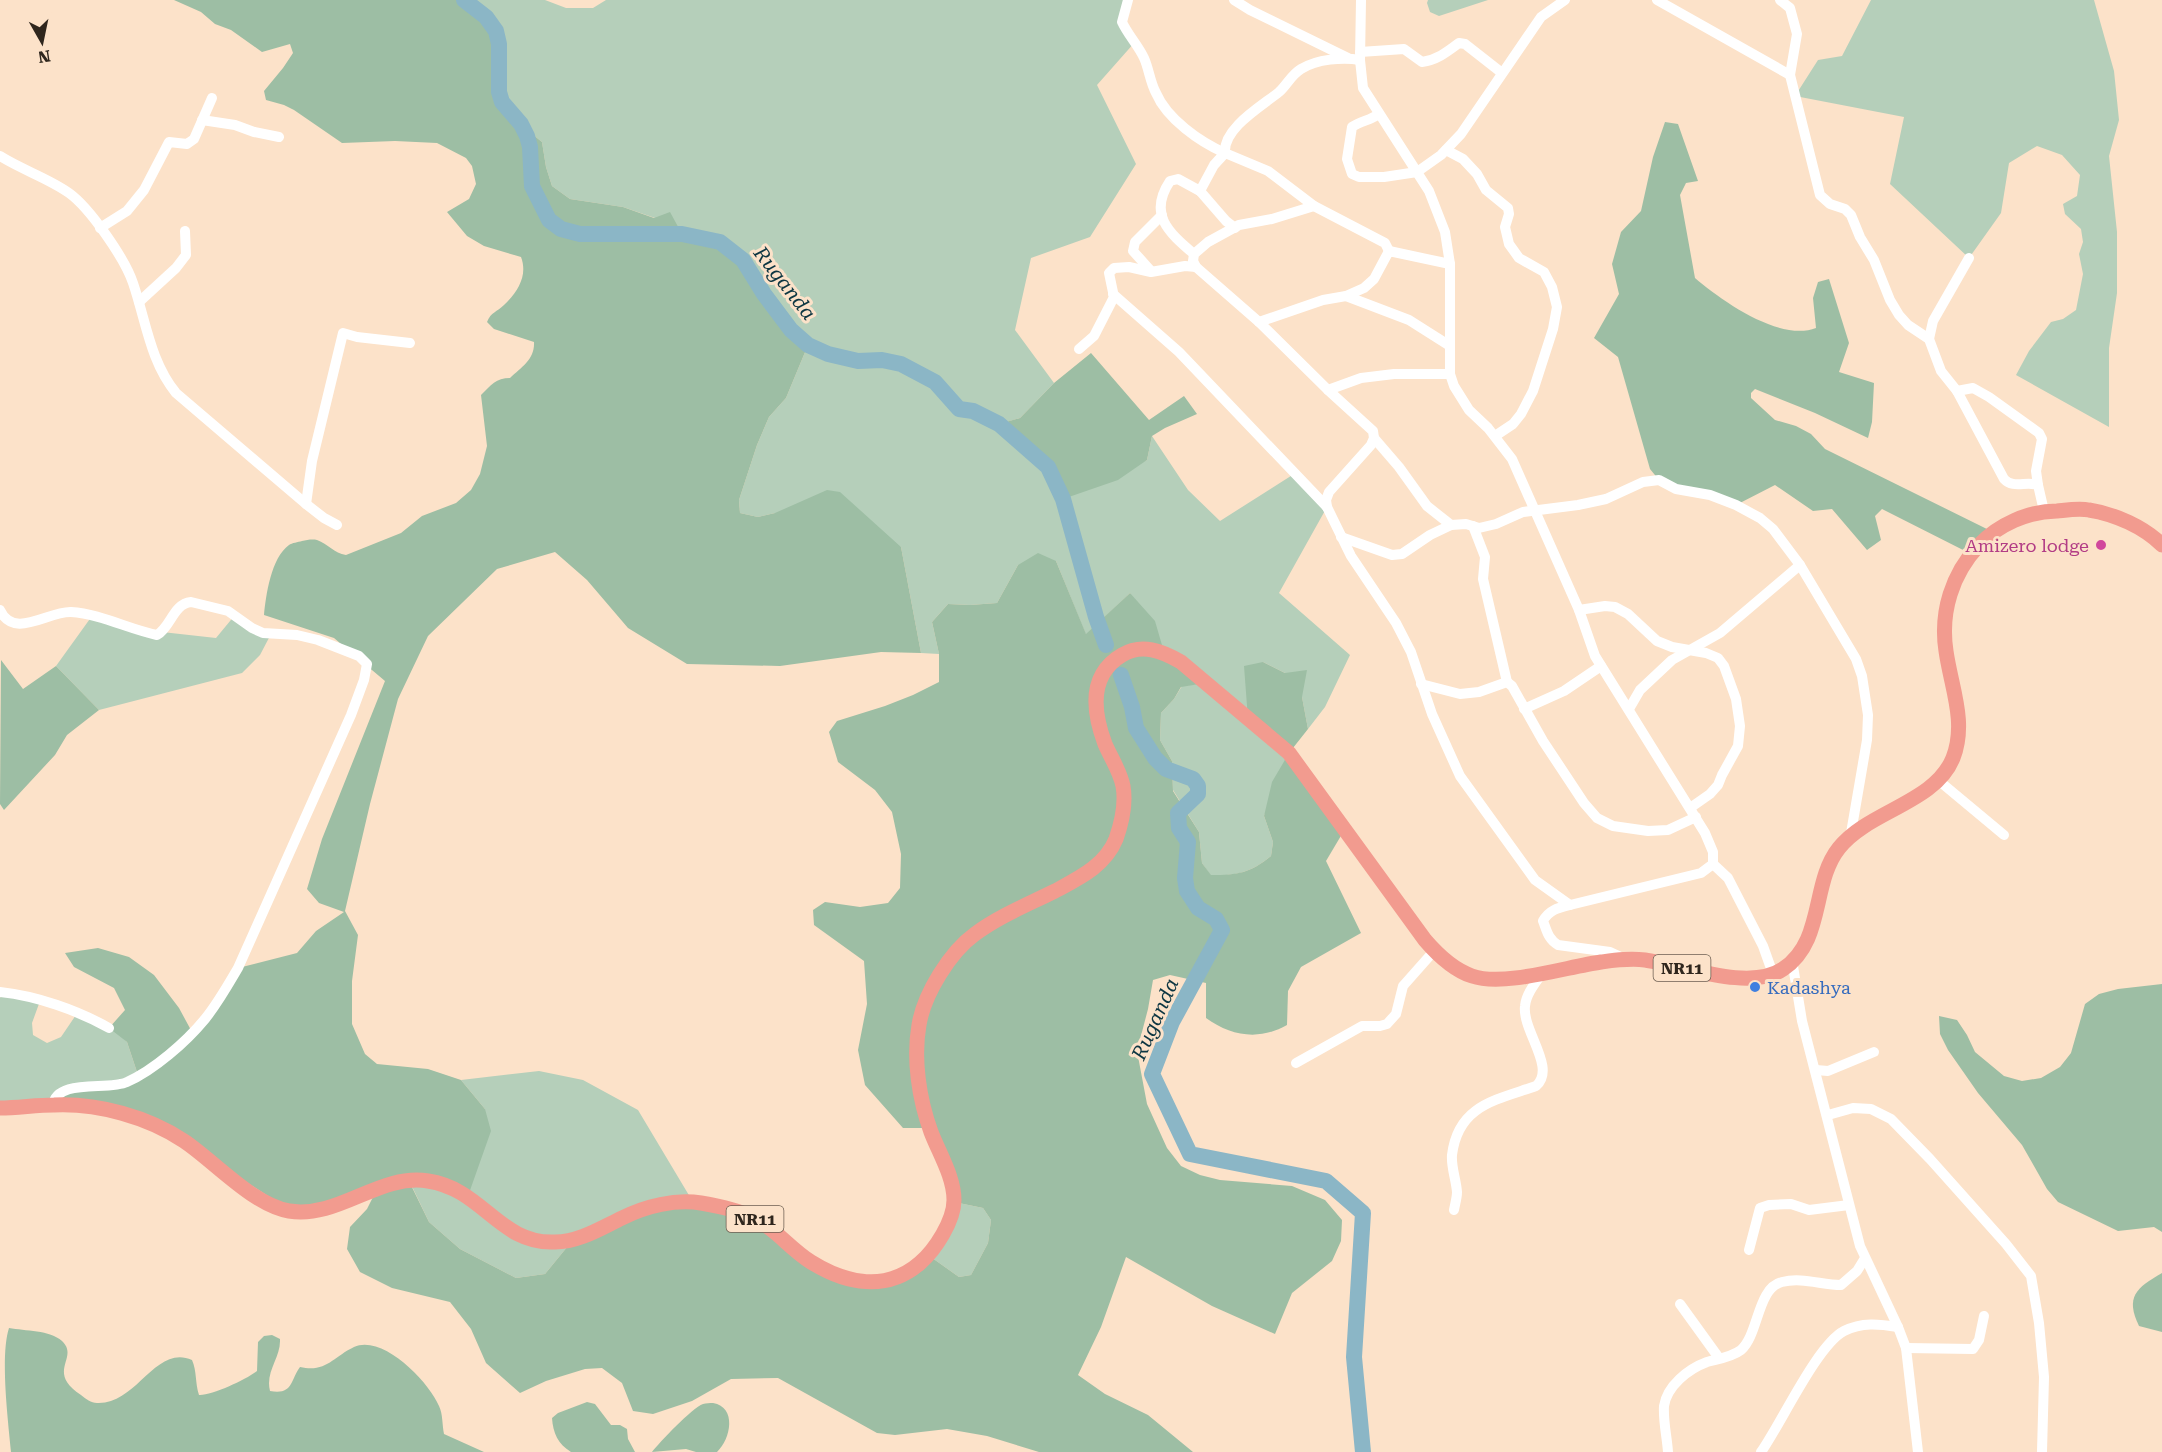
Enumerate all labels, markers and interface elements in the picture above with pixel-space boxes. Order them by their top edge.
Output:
north arrow [12,12,72,72]
text: N [37,46,52,67]
water label: Ruganda [748,241,821,325]
place label: Amizero lodge [1965,535,2089,556]
marker: Amizero lodge [2094,538,2108,552]
road number: NR11 [1654,955,1710,981]
water label: Ruganda [1126,975,1184,1064]
place label: Kadashya [1767,977,1851,998]
marker: Kadashya [1748,980,1762,994]
road number: NR11 [726,1206,783,1232]

